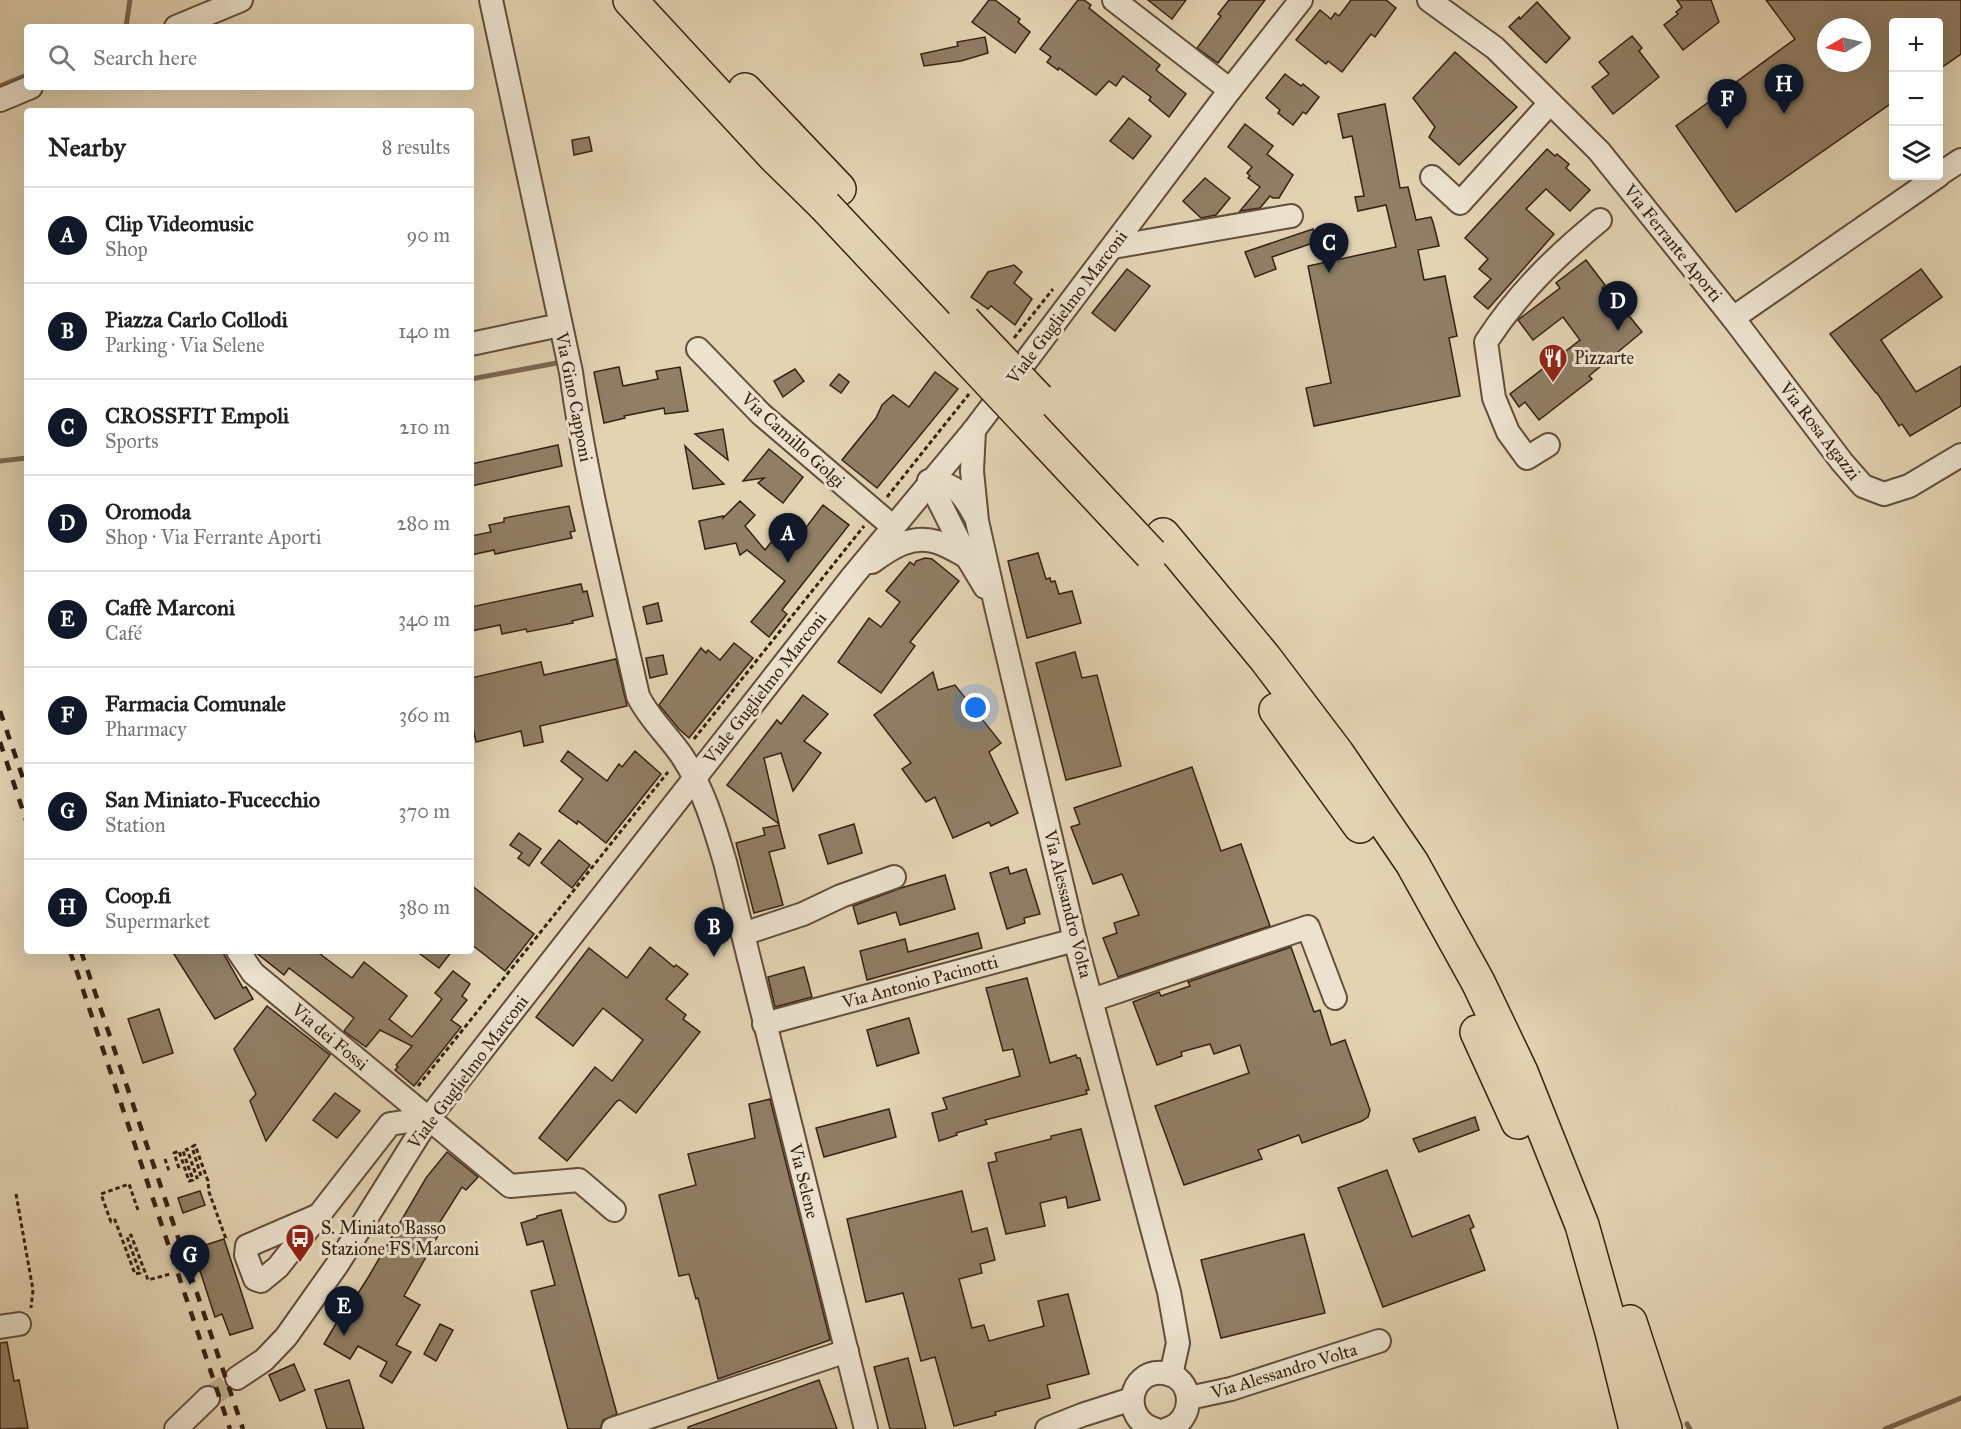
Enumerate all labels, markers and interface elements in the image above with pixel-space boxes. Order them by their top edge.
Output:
north arrow [1817,18,1871,72]
map controls [1889,18,1943,180]
button: + [1889,18,1943,72]
search box [24,24,474,90]
icon: search [45,41,78,74]
text: Search here [93,44,197,71]
pin: H [1764,64,1804,114]
button: − [1889,72,1943,126]
pin: F [1708,80,1746,129]
button: layers [1889,126,1943,180]
text: Nearby [48,131,126,163]
text: 8 results [382,135,450,159]
street label: Via Ferrante Aporti [1618,179,1727,306]
text: Clip Videomusic [105,210,254,237]
text: A [61,223,74,247]
text: 90 m [407,223,450,247]
pin: C [1310,224,1348,273]
street label: Viale Guglielmo Marconi [1001,226,1133,390]
text: Shop [105,237,148,261]
pin: D [1598,282,1638,331]
text: Piazza Carlo Collodi [105,306,288,333]
text: B [61,319,74,343]
text: 140 m [398,319,450,343]
street label: Via Gino Capponi [550,329,597,464]
text: Parking · Via Selene [105,333,265,357]
restaurant icon: Pizzarte [1537,342,1569,384]
place label: Pizzarte [1574,347,1634,369]
street label: Via Rosa Agazzi [1773,377,1865,485]
street label: Via Camillo Golgi [735,387,849,493]
text: CROSSFIT Empoli [105,402,289,429]
text: C [61,415,74,439]
text: 210 m [400,415,450,439]
text: Sports [105,429,159,453]
text: Oromoda [105,498,191,525]
text: D [60,511,75,535]
text: 280 m [397,511,450,535]
pin: A [768,514,808,563]
text: Shop · Via Ferrante Aporti [105,525,321,549]
text: Caffè Marconi [105,594,235,621]
text: E [60,607,75,631]
text: 340 m [398,607,450,631]
street label: Viale Guglielmo Marconi [698,608,832,770]
text: Café [105,621,142,645]
text: Farmacia Comunale [105,690,286,717]
your location [961,693,990,722]
text: F [61,703,74,727]
text: 360 m [399,703,450,727]
text: Pharmacy [105,717,187,741]
text: San Miniato-Fucecchio [105,786,320,813]
text: G [60,799,75,823]
text: 370 m [399,799,450,823]
text: Station [105,813,166,837]
street label: Via Alessandro Volta [1039,827,1097,981]
text: Coop.fi [105,882,171,909]
text: H [59,895,76,919]
text: 380 m [399,895,450,919]
pin: B [694,908,734,957]
text: Supermarket [105,909,210,933]
street label: Via Antonio Pacinotti [839,951,1001,1014]
street label: Viale Guglielmo Marconi [402,991,534,1155]
street label: Via dei Fossi [287,998,373,1075]
street label: Via Selene [784,1140,824,1221]
place label: S. Miniato Basso Stazione FS Marconi [321,1217,479,1260]
bus stop icon: S. Miniato Basso Stazione FS Marconi [284,1222,316,1264]
pin: G [170,1236,210,1285]
pin: E [324,1286,364,1336]
street label: Via Alessandro Volta [1207,1338,1360,1404]

